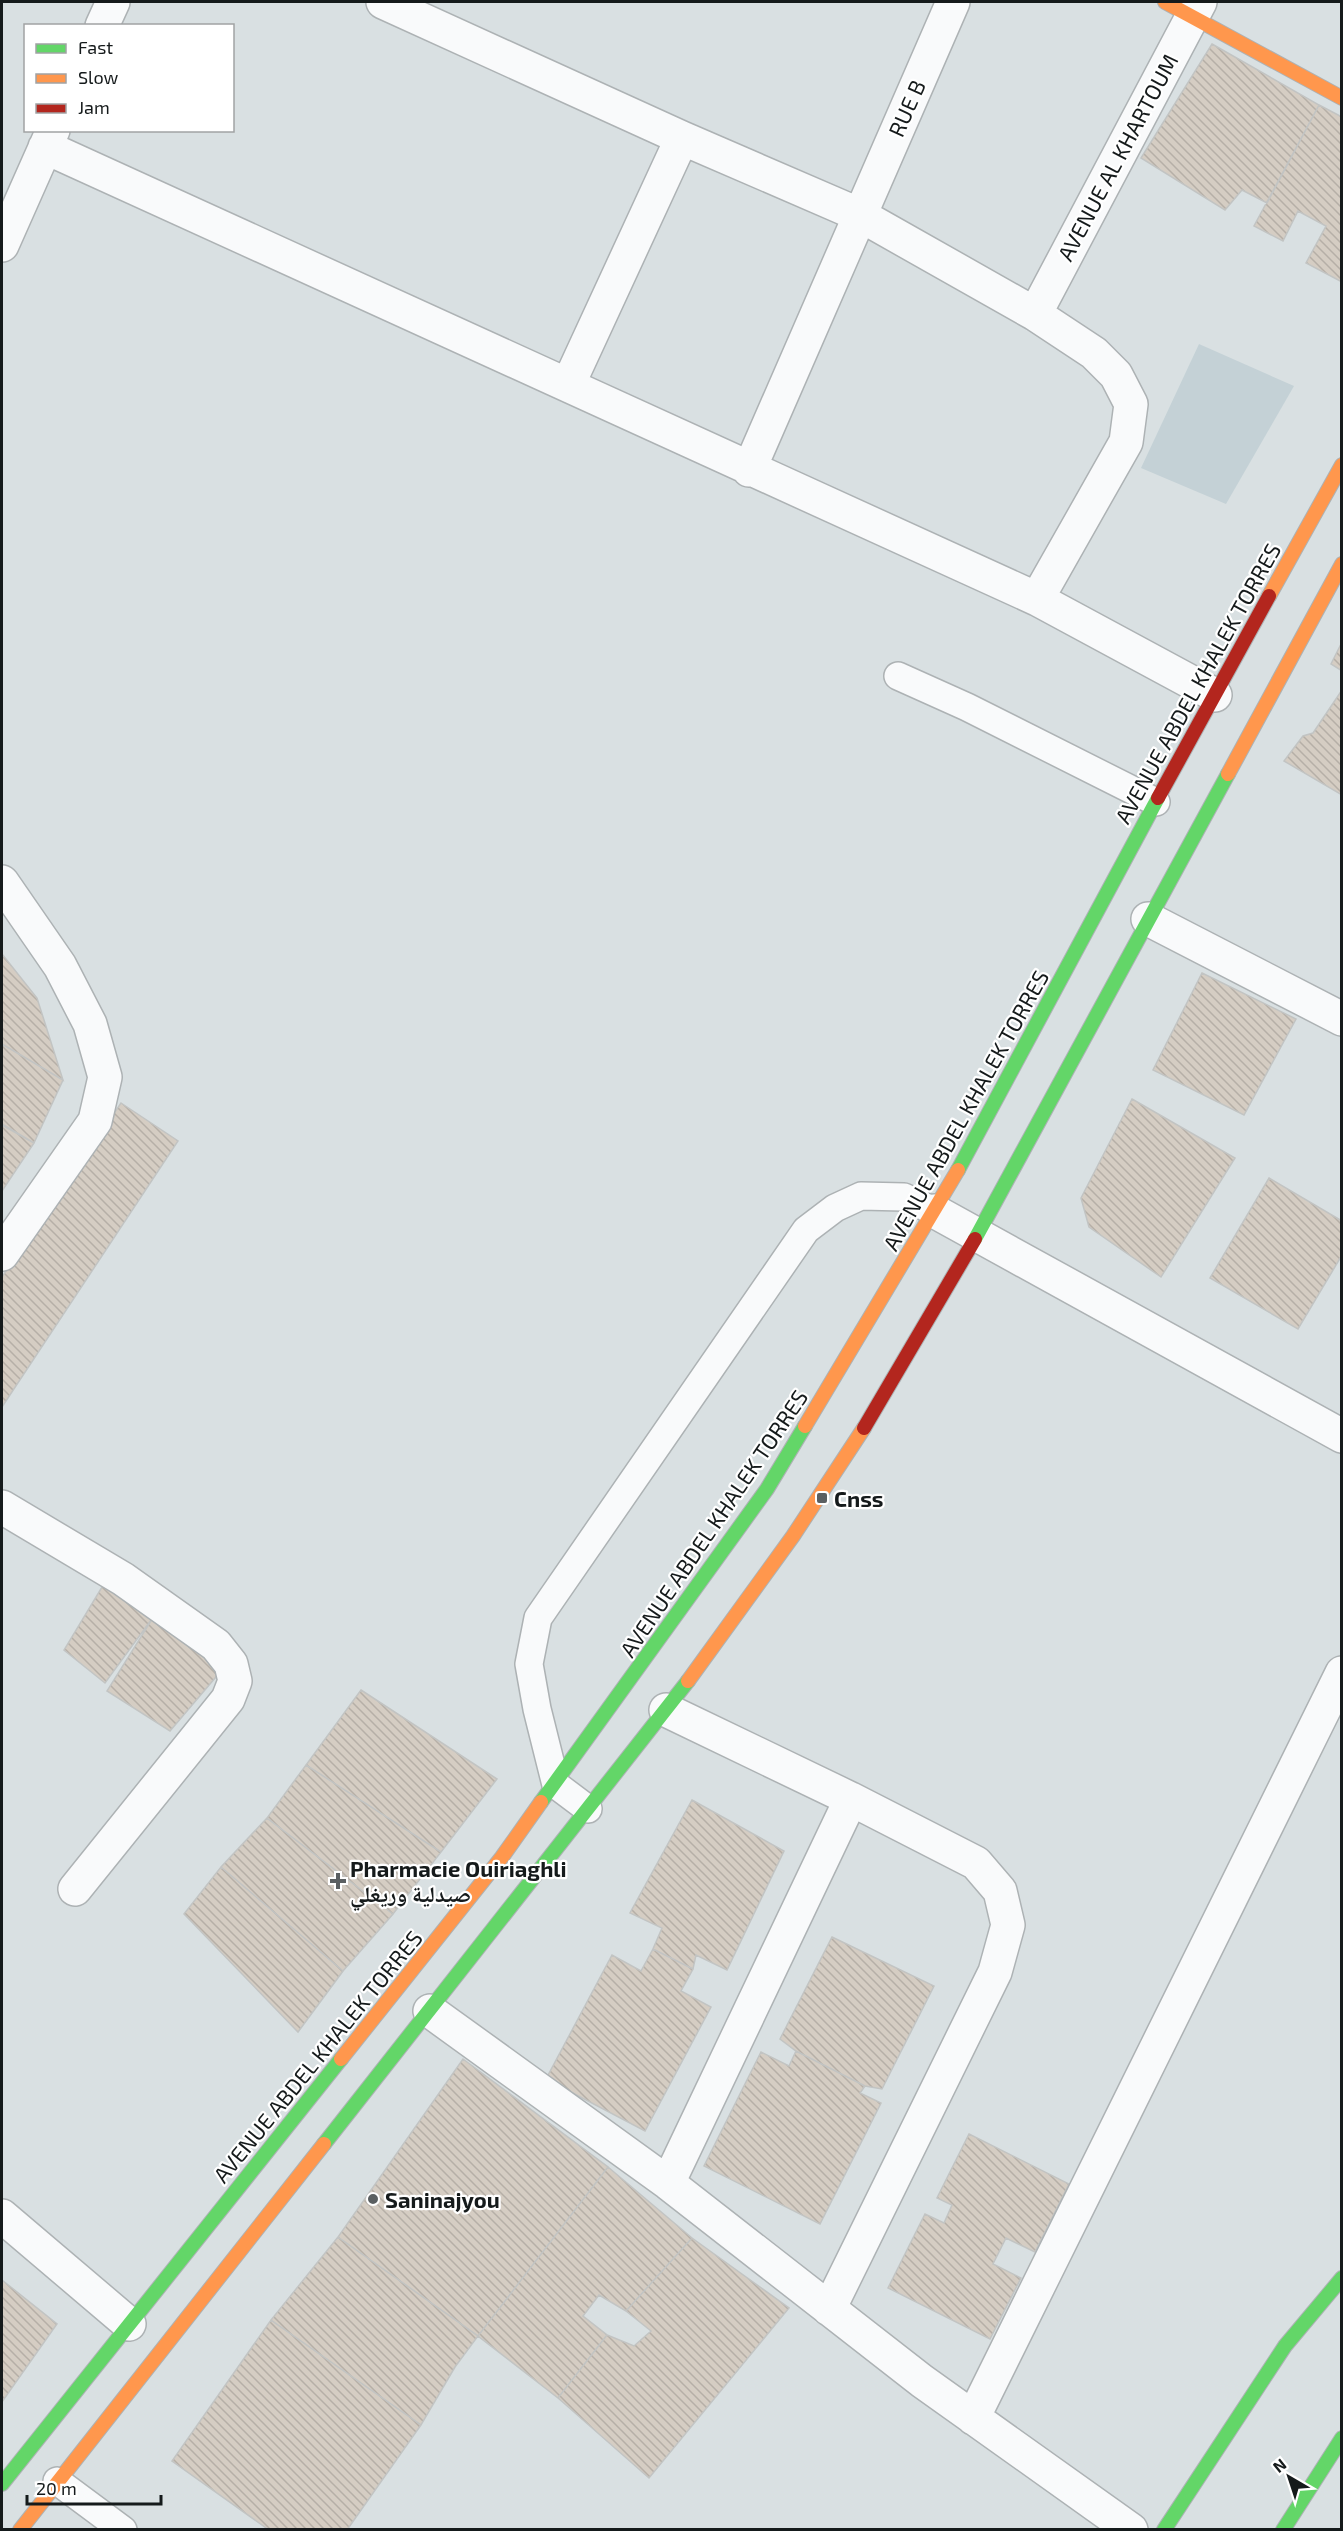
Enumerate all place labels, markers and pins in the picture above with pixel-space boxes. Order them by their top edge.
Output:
place label: Cnss [834,1485,884,1511]
marker: Cnss [815,1491,829,1505]
place label: Pharmacie Ouiriaghli صيدلية وريغلي [350,1855,567,1911]
marker: Pharmacie Ouiriaghli صيدلية وريغلي [331,1874,345,1888]
place label: Saninajyou [385,2186,500,2213]
marker: Saninajyou [366,2192,380,2206]

